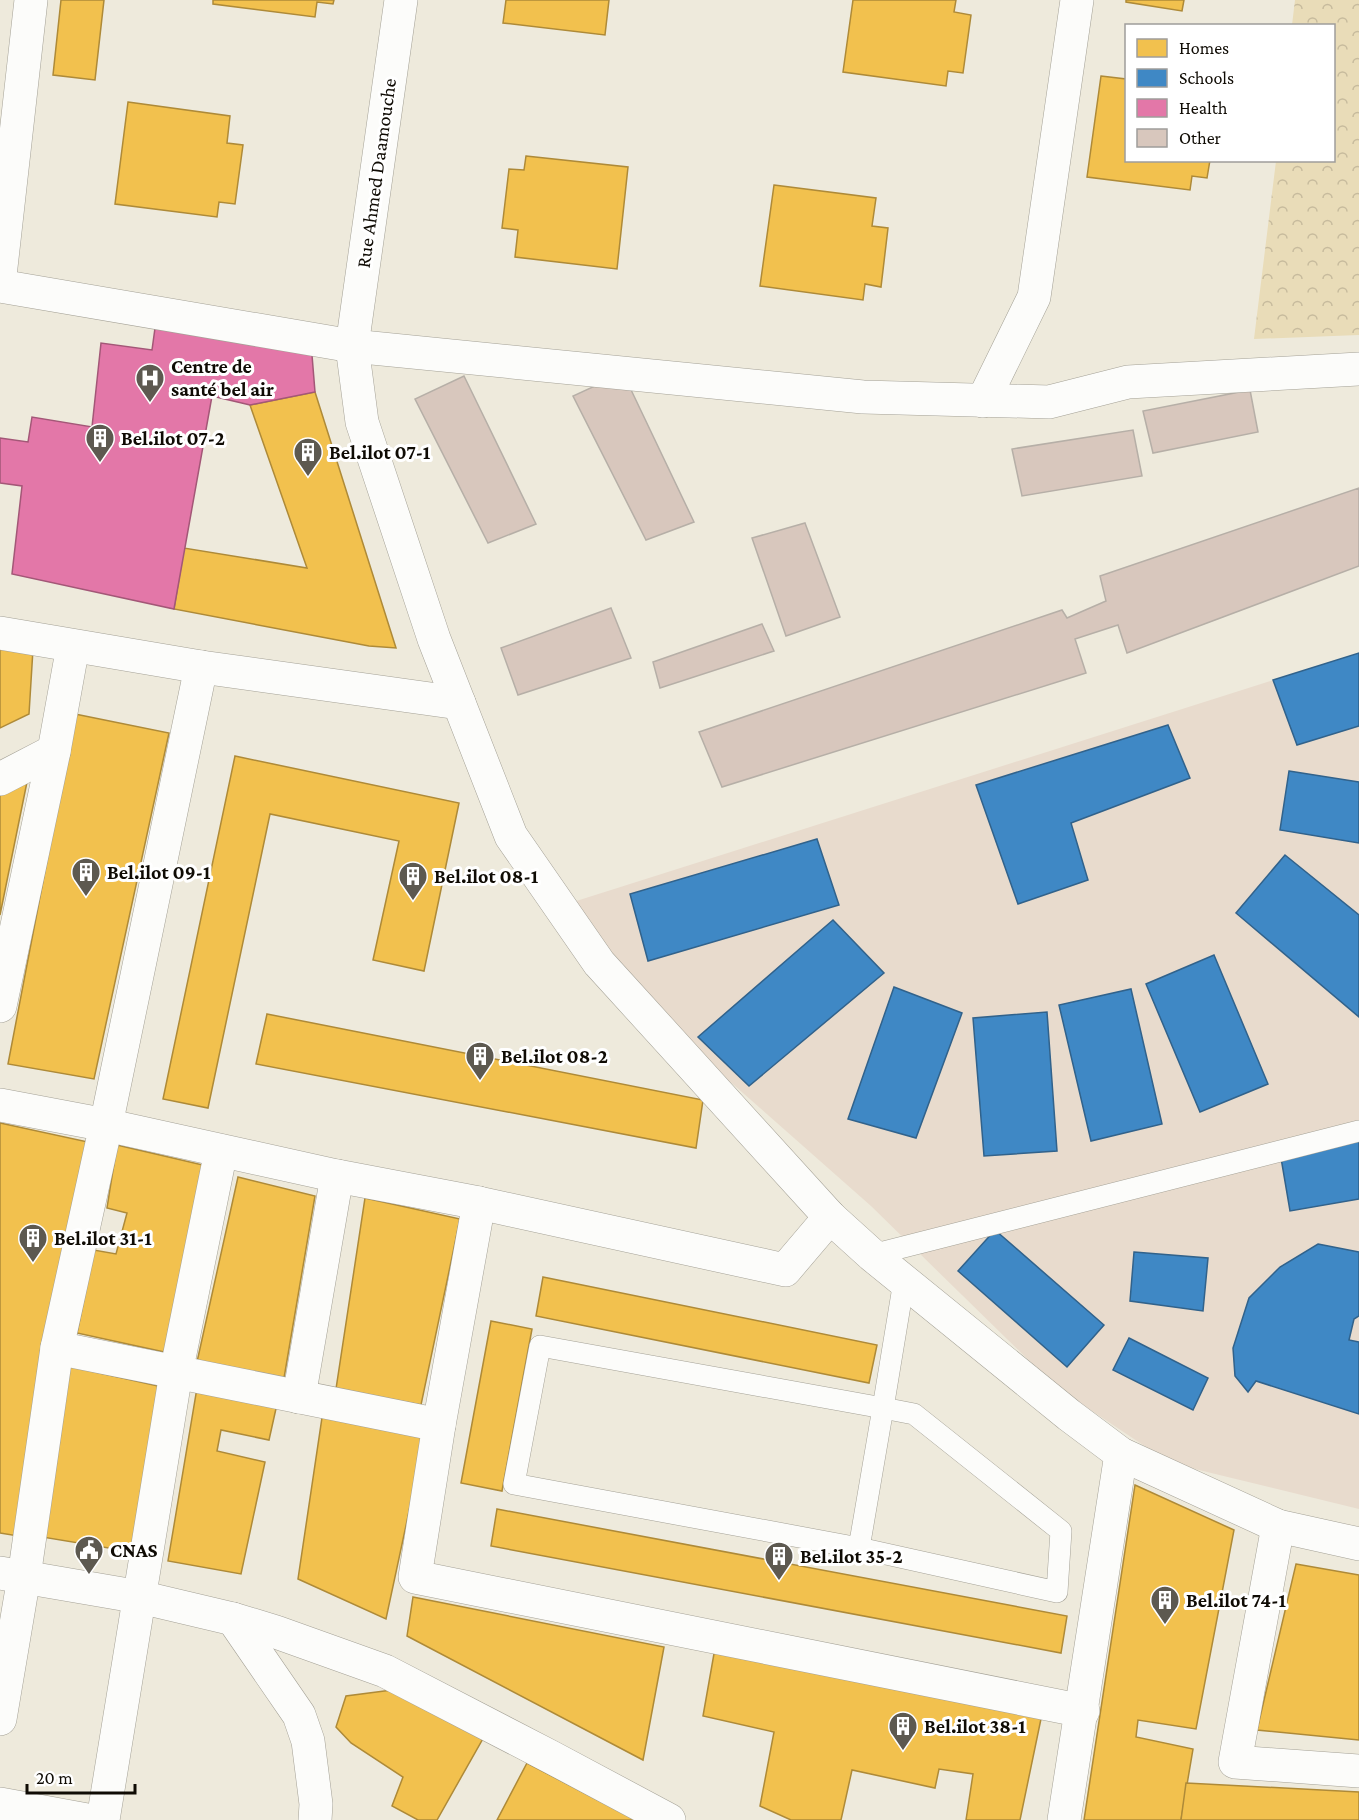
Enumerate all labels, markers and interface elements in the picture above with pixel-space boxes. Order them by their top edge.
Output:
legend [1125,24,1335,162]
text: Homes [1179,38,1229,58]
text: Schools [1179,68,1234,88]
street label: Rue Ahmed Daamouche [352,76,400,269]
text: Health [1179,98,1228,118]
text: Other [1179,128,1222,148]
place label: Centre de santé bel air [171,355,274,400]
hospital icon: Centre de santé bel air [134,362,166,404]
building icon: Bel.ilot 07-2 [84,422,116,464]
place label: Bel.ilot 07-2 [121,427,225,449]
building icon: Bel.ilot 07-1 [292,436,324,478]
place label: Bel.ilot 07-1 [329,441,431,463]
building icon: Bel.ilot 09-1 [70,856,102,898]
building icon: Bel.ilot 08-1 [397,860,429,902]
place label: Bel.ilot 09-1 [107,861,211,883]
place label: Bel.ilot 08-1 [434,865,539,887]
building icon: Bel.ilot 08-2 [464,1040,496,1082]
place label: Bel.ilot 08-2 [501,1045,608,1067]
building icon: Bel.ilot 31-1 [17,1222,49,1264]
place label: Bel.ilot 31-1 [54,1227,152,1249]
public building icon: CNAS [73,1534,105,1576]
place label: CNAS [110,1539,157,1561]
building icon: Bel.ilot 35-2 [763,1540,795,1582]
place label: Bel.ilot 35-2 [800,1545,903,1567]
building icon: Bel.ilot 74-1 [1149,1584,1181,1626]
place label: Bel.ilot 74-1 [1186,1589,1286,1611]
building icon: Bel.ilot 38-1 [887,1710,919,1752]
place label: Bel.ilot 38-1 [924,1715,1026,1737]
scale bar [27,1757,135,1795]
text: 20 m [36,1768,73,1788]

